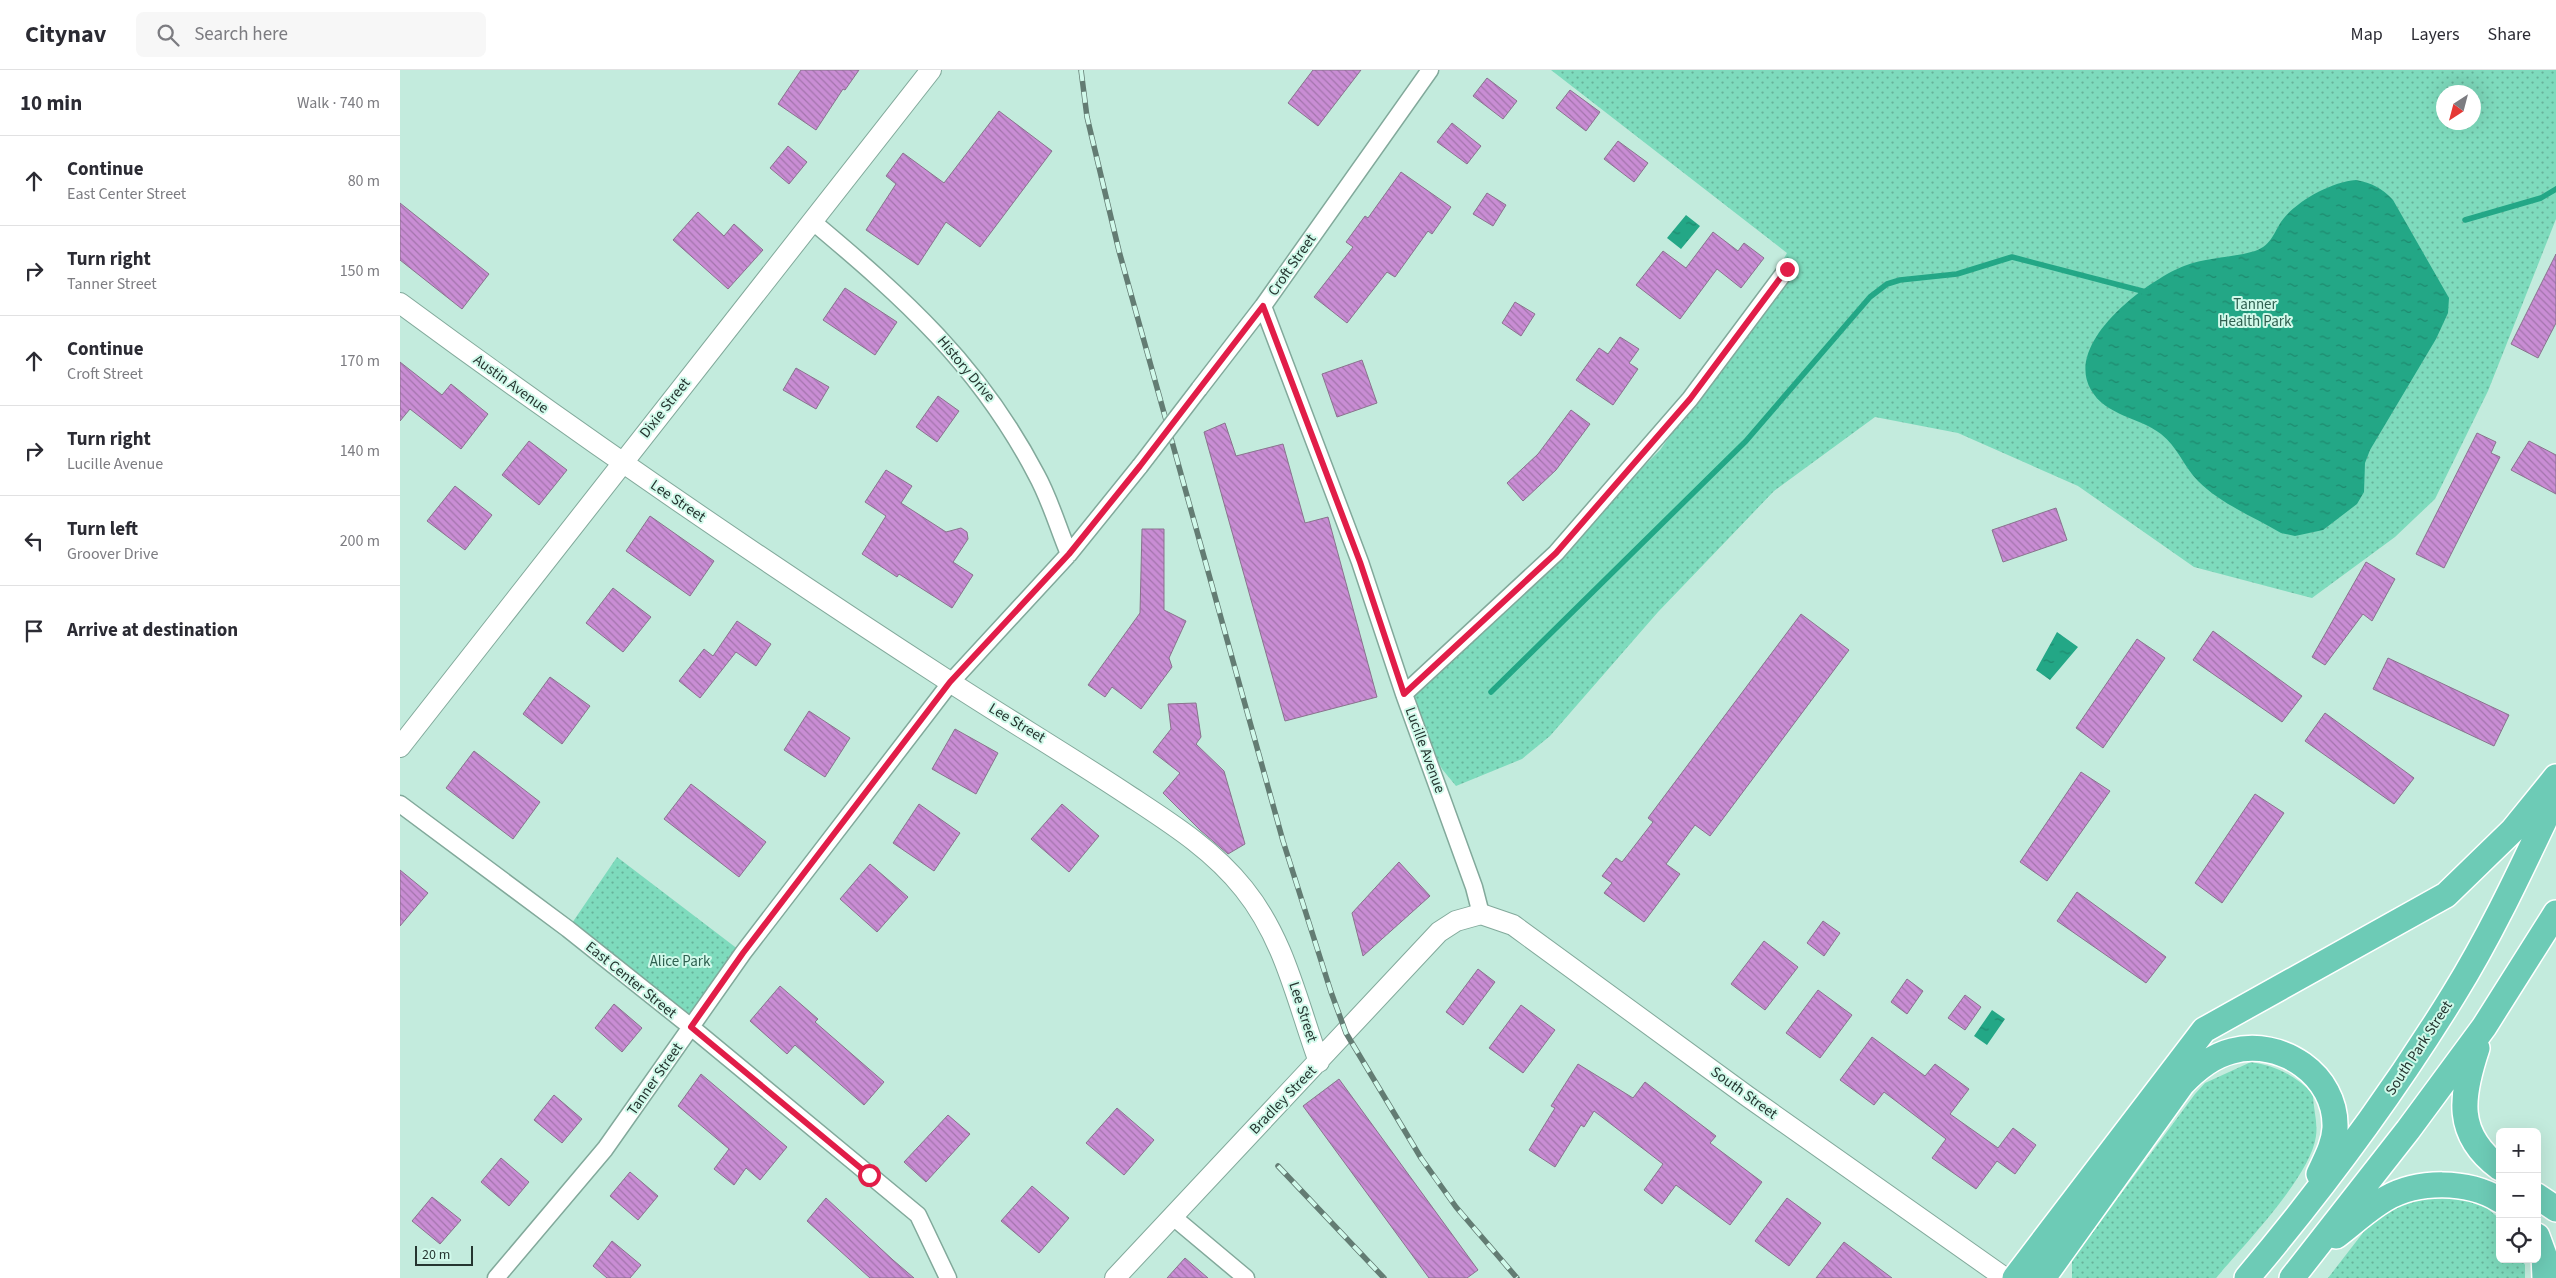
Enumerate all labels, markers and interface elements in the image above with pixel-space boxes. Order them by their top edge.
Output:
search box [136,12,486,57]
text: Citynav [25,17,106,52]
icon: search [154,21,182,49]
text: Search here [194,21,288,48]
text: Map [2351,22,2383,47]
text: Layers [2411,22,2460,47]
text: Share [2488,22,2531,47]
north arrow [2436,85,2481,130]
text: 10 min [20,88,82,118]
text: Walk · 740 m [297,92,380,114]
text: Continue [67,156,144,183]
icon: ahead [20,167,48,195]
text: 80 m [348,170,380,192]
text: East Center Street [67,183,186,205]
street label: Croft Street [1263,230,1321,300]
text: Turn right [67,246,151,273]
icon: right [20,257,48,285]
route end [1776,258,1799,281]
text: 150 m [340,260,380,282]
text: Tanner Street [67,273,157,295]
park label: Tanner Health Park [2219,294,2292,332]
street label: History Drive [932,331,1000,407]
text: Continue [67,336,144,363]
icon: ahead [20,347,48,375]
text: 170 m [340,350,380,372]
street label: Austin Avenue [469,350,553,418]
text: Croft Street [67,363,143,385]
street label: Dixie Street [635,373,695,443]
text: Turn right [67,426,151,453]
icon: right [20,437,48,465]
text: 140 m [340,440,380,462]
text: Lucille Avenue [67,453,163,475]
street label: Lee Street [646,475,710,527]
text: Turn left [67,516,138,543]
icon: left [20,527,48,555]
text: 200 m [340,530,380,552]
text: Groover Drive [67,543,158,565]
icon: arrive [20,617,48,645]
text: Arrive at destination [67,617,238,644]
street label: Lee Street [985,698,1049,748]
street label: Lucille Avenue [1400,704,1450,796]
street label: East Center Street [581,937,681,1023]
park label: Alice Park [650,951,711,972]
street label: Lee Street [1283,979,1323,1045]
street label: South Park Street [2380,997,2458,1099]
street label: Tanner Street [622,1039,688,1119]
street label: Bradley Street [1245,1061,1321,1139]
street label: South Street [1706,1062,1782,1124]
map controls [2496,1128,2541,1263]
button: + [2496,1128,2541,1173]
route start [858,1164,881,1187]
button: − [2496,1173,2541,1218]
button: locate [2496,1218,2541,1263]
scale bar [415,1243,472,1266]
text: 20 m [422,1245,450,1265]

